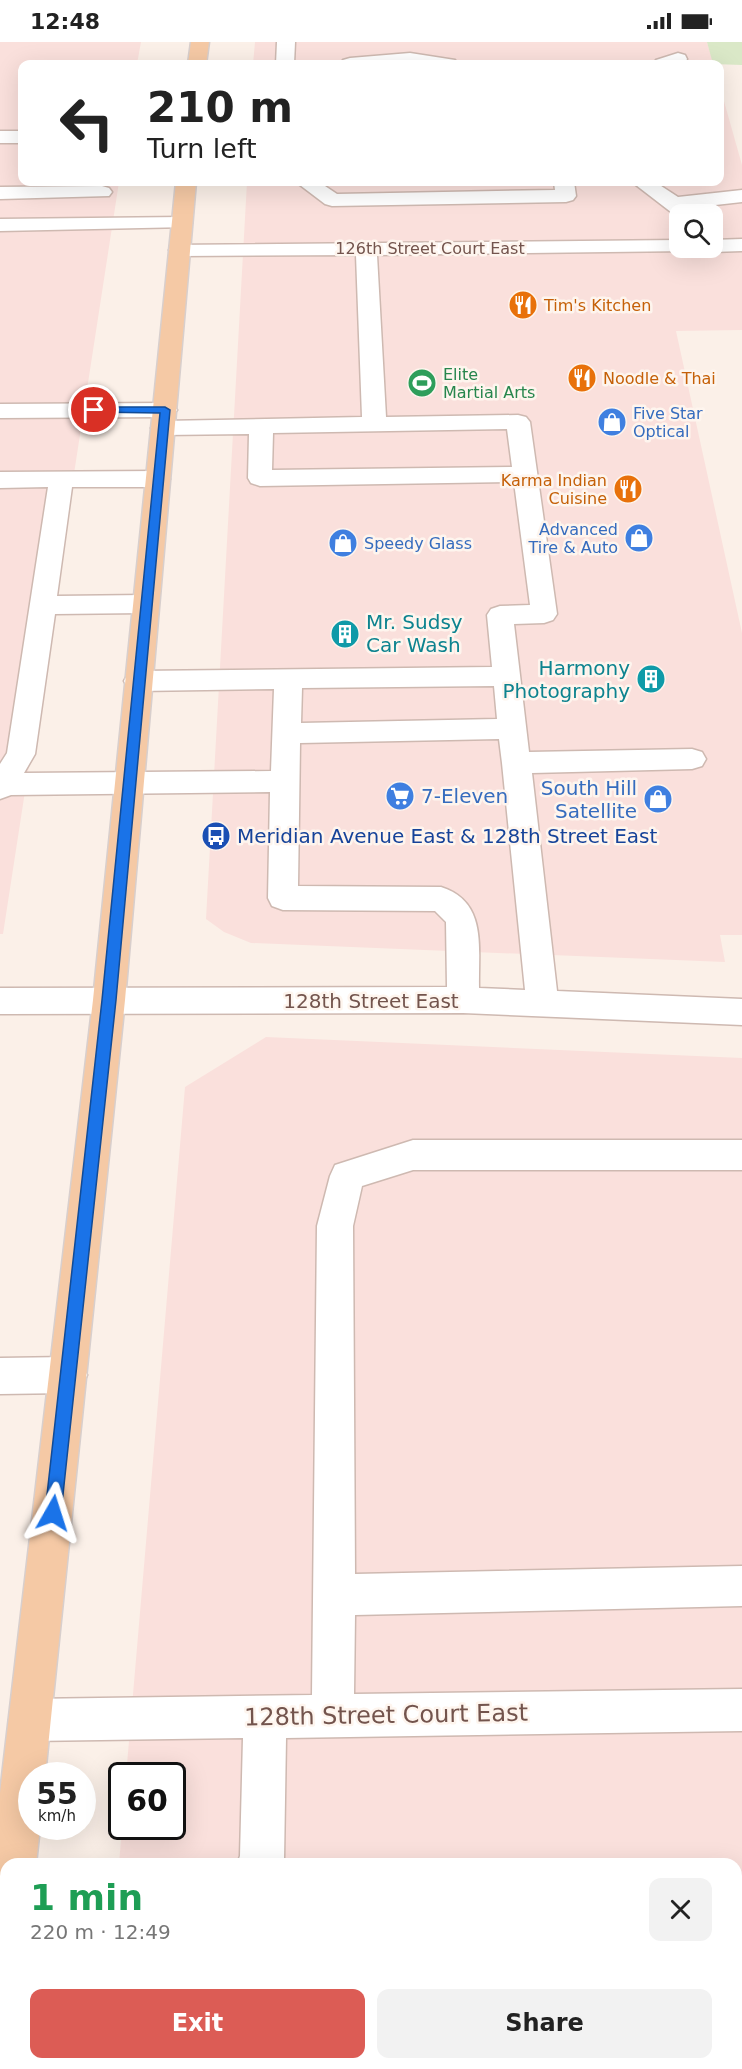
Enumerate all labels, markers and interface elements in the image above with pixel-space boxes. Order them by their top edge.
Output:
text: 12:48 [30,9,100,34]
text: 210 m [147,83,293,132]
icon: left [48,84,126,162]
text: Turn left [147,133,257,164]
map controls [669,204,723,258]
button: search [669,204,723,258]
street label: 126th Street Court East [335,239,525,258]
restaurant icon: Tim's Kitchen [507,289,539,321]
place label: Tim's Kitchen [543,296,651,315]
restaurant icon: Noodle & Thai [566,362,598,394]
place label: Elite Martial Arts [443,365,535,402]
sports icon: Elite Martial Arts [406,367,438,399]
place label: Noodle & Thai [603,369,716,388]
pin [68,384,119,435]
icon: arrive [77,393,110,426]
place label: Five Star Optical [633,404,703,441]
shop icon: Five Star Optical [596,406,628,438]
place label: Karma Indian Cuisine [501,471,607,508]
restaurant icon: Karma Indian Cuisine [612,473,644,505]
place label: Advanced Tire & Auto [527,520,618,557]
shop icon: Advanced Tire & Auto [623,522,655,554]
shop icon: Speedy Glass [327,527,359,559]
place label: Speedy Glass [364,534,472,553]
place label: Mr. Sudsy Car Wash [366,610,463,657]
building icon: Mr. Sudsy Car Wash [329,618,361,650]
place label: Harmony Photography [503,656,630,703]
building icon: Harmony Photography [635,663,667,695]
place label: South Hill Satellite [541,776,637,823]
supermarket icon: 7-Eleven [384,780,416,812]
shop icon: South Hill Satellite [642,783,674,815]
place label: 7-Eleven [421,784,508,808]
bus stop icon: Meridian Avenue East & 128th Street East [200,820,232,852]
place label: Meridian Avenue East & 128th Street East [237,824,658,848]
street label: 128th Street East [283,989,459,1013]
position arrow [21,1481,85,1545]
street label: 128th Street Court East [244,1699,528,1731]
speed limit sign: 60 [108,1762,186,1840]
text: 55 [36,1776,78,1811]
text: km/h [38,1807,76,1825]
text: 1 min [30,1877,143,1918]
button: close [649,1878,712,1941]
text: 220 m · 12:49 [30,1920,171,1944]
button: Exit [30,1989,365,2058]
button: Share [377,1989,712,2058]

